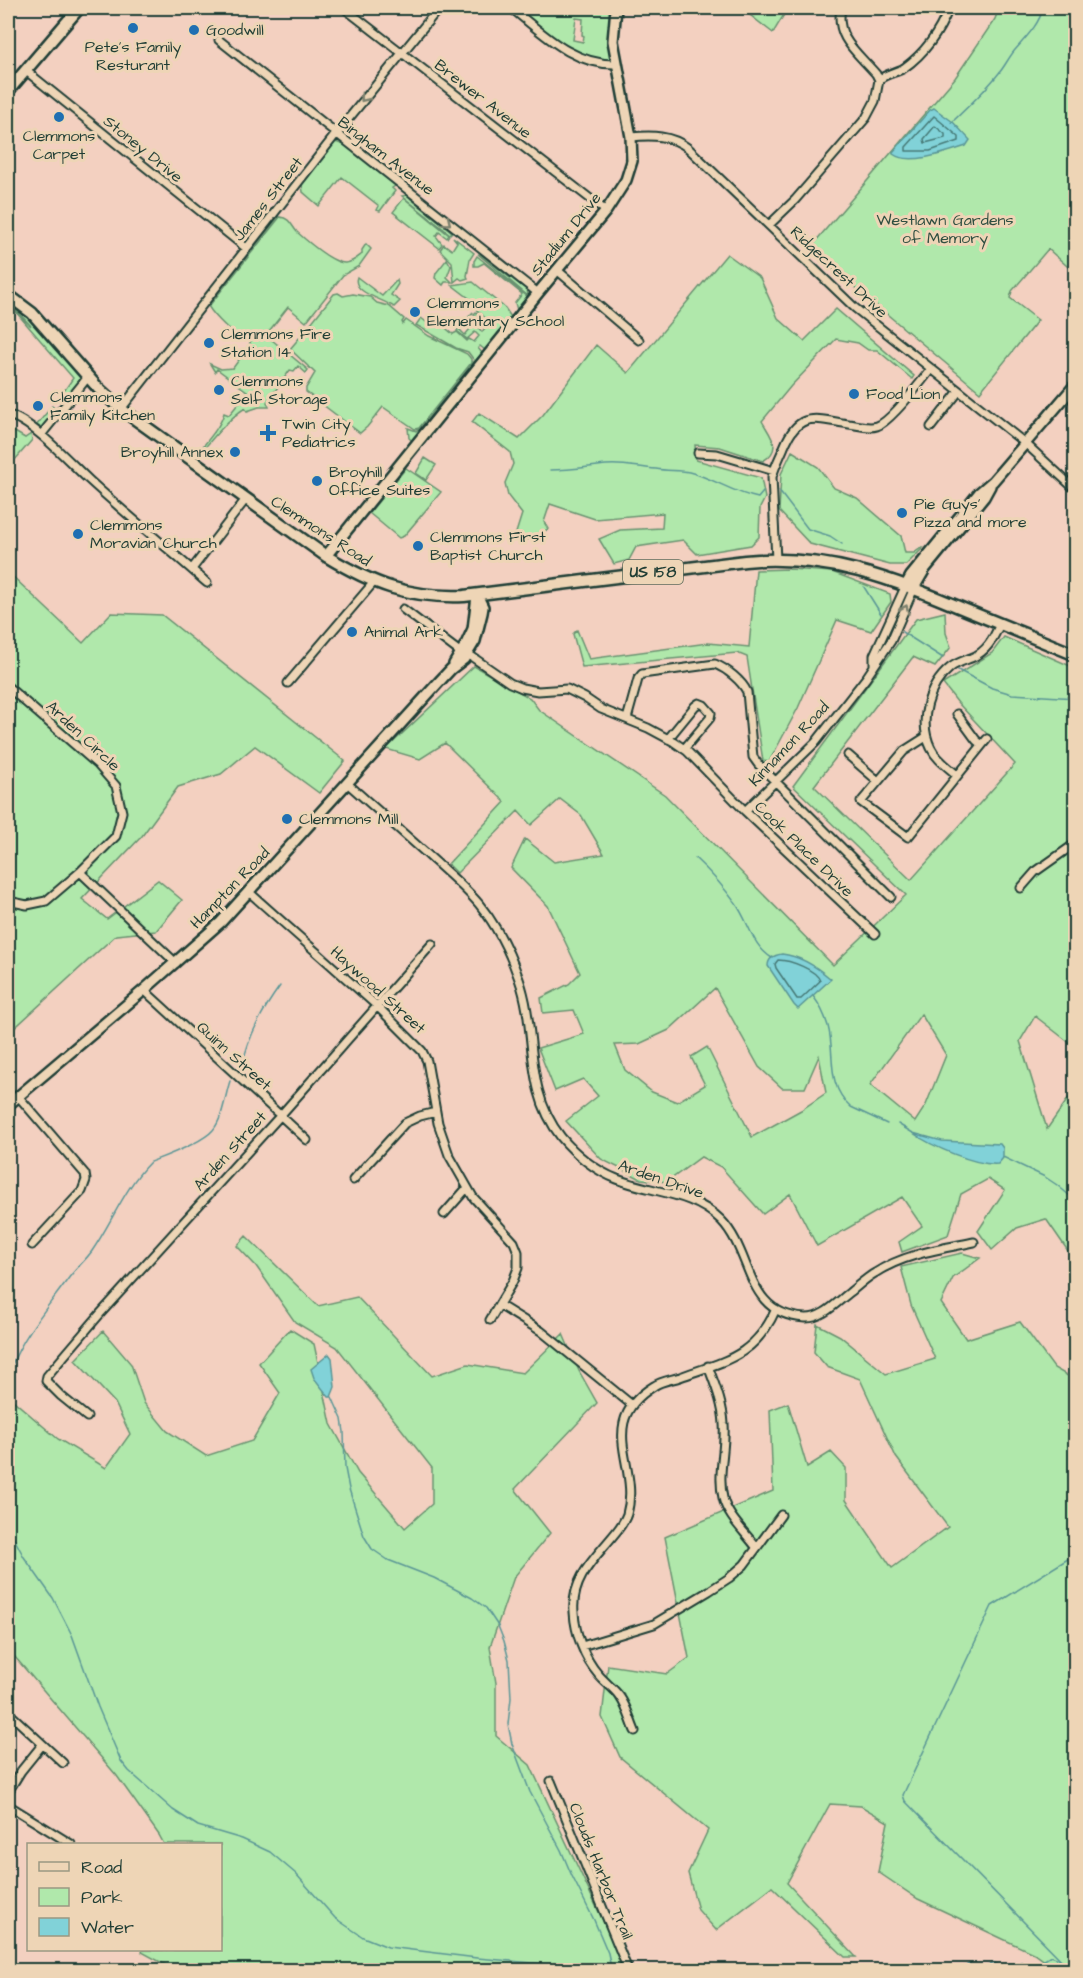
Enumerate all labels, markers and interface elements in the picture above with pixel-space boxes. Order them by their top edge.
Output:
place label: Goodwill [206,19,264,41]
marker: Pete's Family Resturant [126,21,140,35]
marker: Goodwill [187,23,201,37]
place label: Pete's Family Resturant [85,36,181,76]
street label: Brewer Avenue [430,54,536,144]
one-way arrow [360,92,371,103]
marker: Clemmons Carpet [52,110,66,124]
street label: Stoney Drive [98,110,188,189]
street label: Bingham Avenue [333,111,439,202]
place label: Clemmons Carpet [23,125,95,165]
street label: James Street [228,152,308,246]
street label: Stadium Drive [526,188,607,280]
park label: Westlawn Gardens of Memory [876,209,1014,250]
one-way arrow [441,215,452,226]
street label: Ridgecrest Drive [785,221,893,324]
place label: Clemmons Elementary School [427,292,564,333]
marker: Clemmons Elementary School [408,305,422,319]
place label: Clemmons Fire Station 14 [221,323,331,363]
marker: Clemmons Fire Station 14 [202,336,216,350]
place label: Clemmons Self Storage [231,370,328,411]
marker: Clemmons Self Storage [212,383,226,397]
place label: Food Lion [866,383,940,405]
place label: Clemmons Family Kitchen [50,386,155,427]
marker: Food Lion [847,387,861,401]
marker: Clemmons Family Kitchen [31,399,45,413]
place label: Twin City Pediatrics [282,413,356,453]
marker: Twin City Pediatrics [259,424,277,442]
place label: Broyhill Annex [121,441,223,464]
marker: Broyhill Annex [228,445,242,459]
place label: Broyhill Office Suites [329,461,430,501]
marker: Broyhill Office Suites [310,474,324,488]
street label: Clemmons Road [267,490,375,572]
place label: Pie Guys' Pizza and more [914,493,1027,533]
marker: Pie Guys' Pizza and more [895,506,909,520]
place label: Clemmons Moravian Church [90,514,217,554]
place label: Clemmons First Baptist Church [430,526,546,566]
marker: Clemmons Moravian Church [71,527,85,541]
marker: Clemmons First Baptist Church [411,539,425,553]
road number: US 158 [623,560,683,584]
one-way arrow [898,605,910,616]
place label: Animal Ark [364,621,443,643]
marker: Animal Ark [345,625,359,639]
street label: Arden Circle [41,696,125,776]
street label: Kinnamon Road [744,697,834,791]
street label: Cook Place Drive [750,796,859,902]
place label: Clemmons Mill [299,808,399,830]
marker: Clemmons Mill [280,812,294,826]
street label: Hampton Road [185,842,275,934]
street label: Haywood Street [325,941,431,1040]
street label: Quinn Street [192,1016,277,1096]
street label: Arden Street [188,1106,272,1195]
street label: Arden Drive [615,1154,707,1204]
street label: Clouds Harbor Trail [564,1799,638,1943]
legend [27,1843,222,1951]
text: Road [81,1855,122,1880]
text: Park [81,1885,123,1910]
text: Water [81,1915,134,1940]

